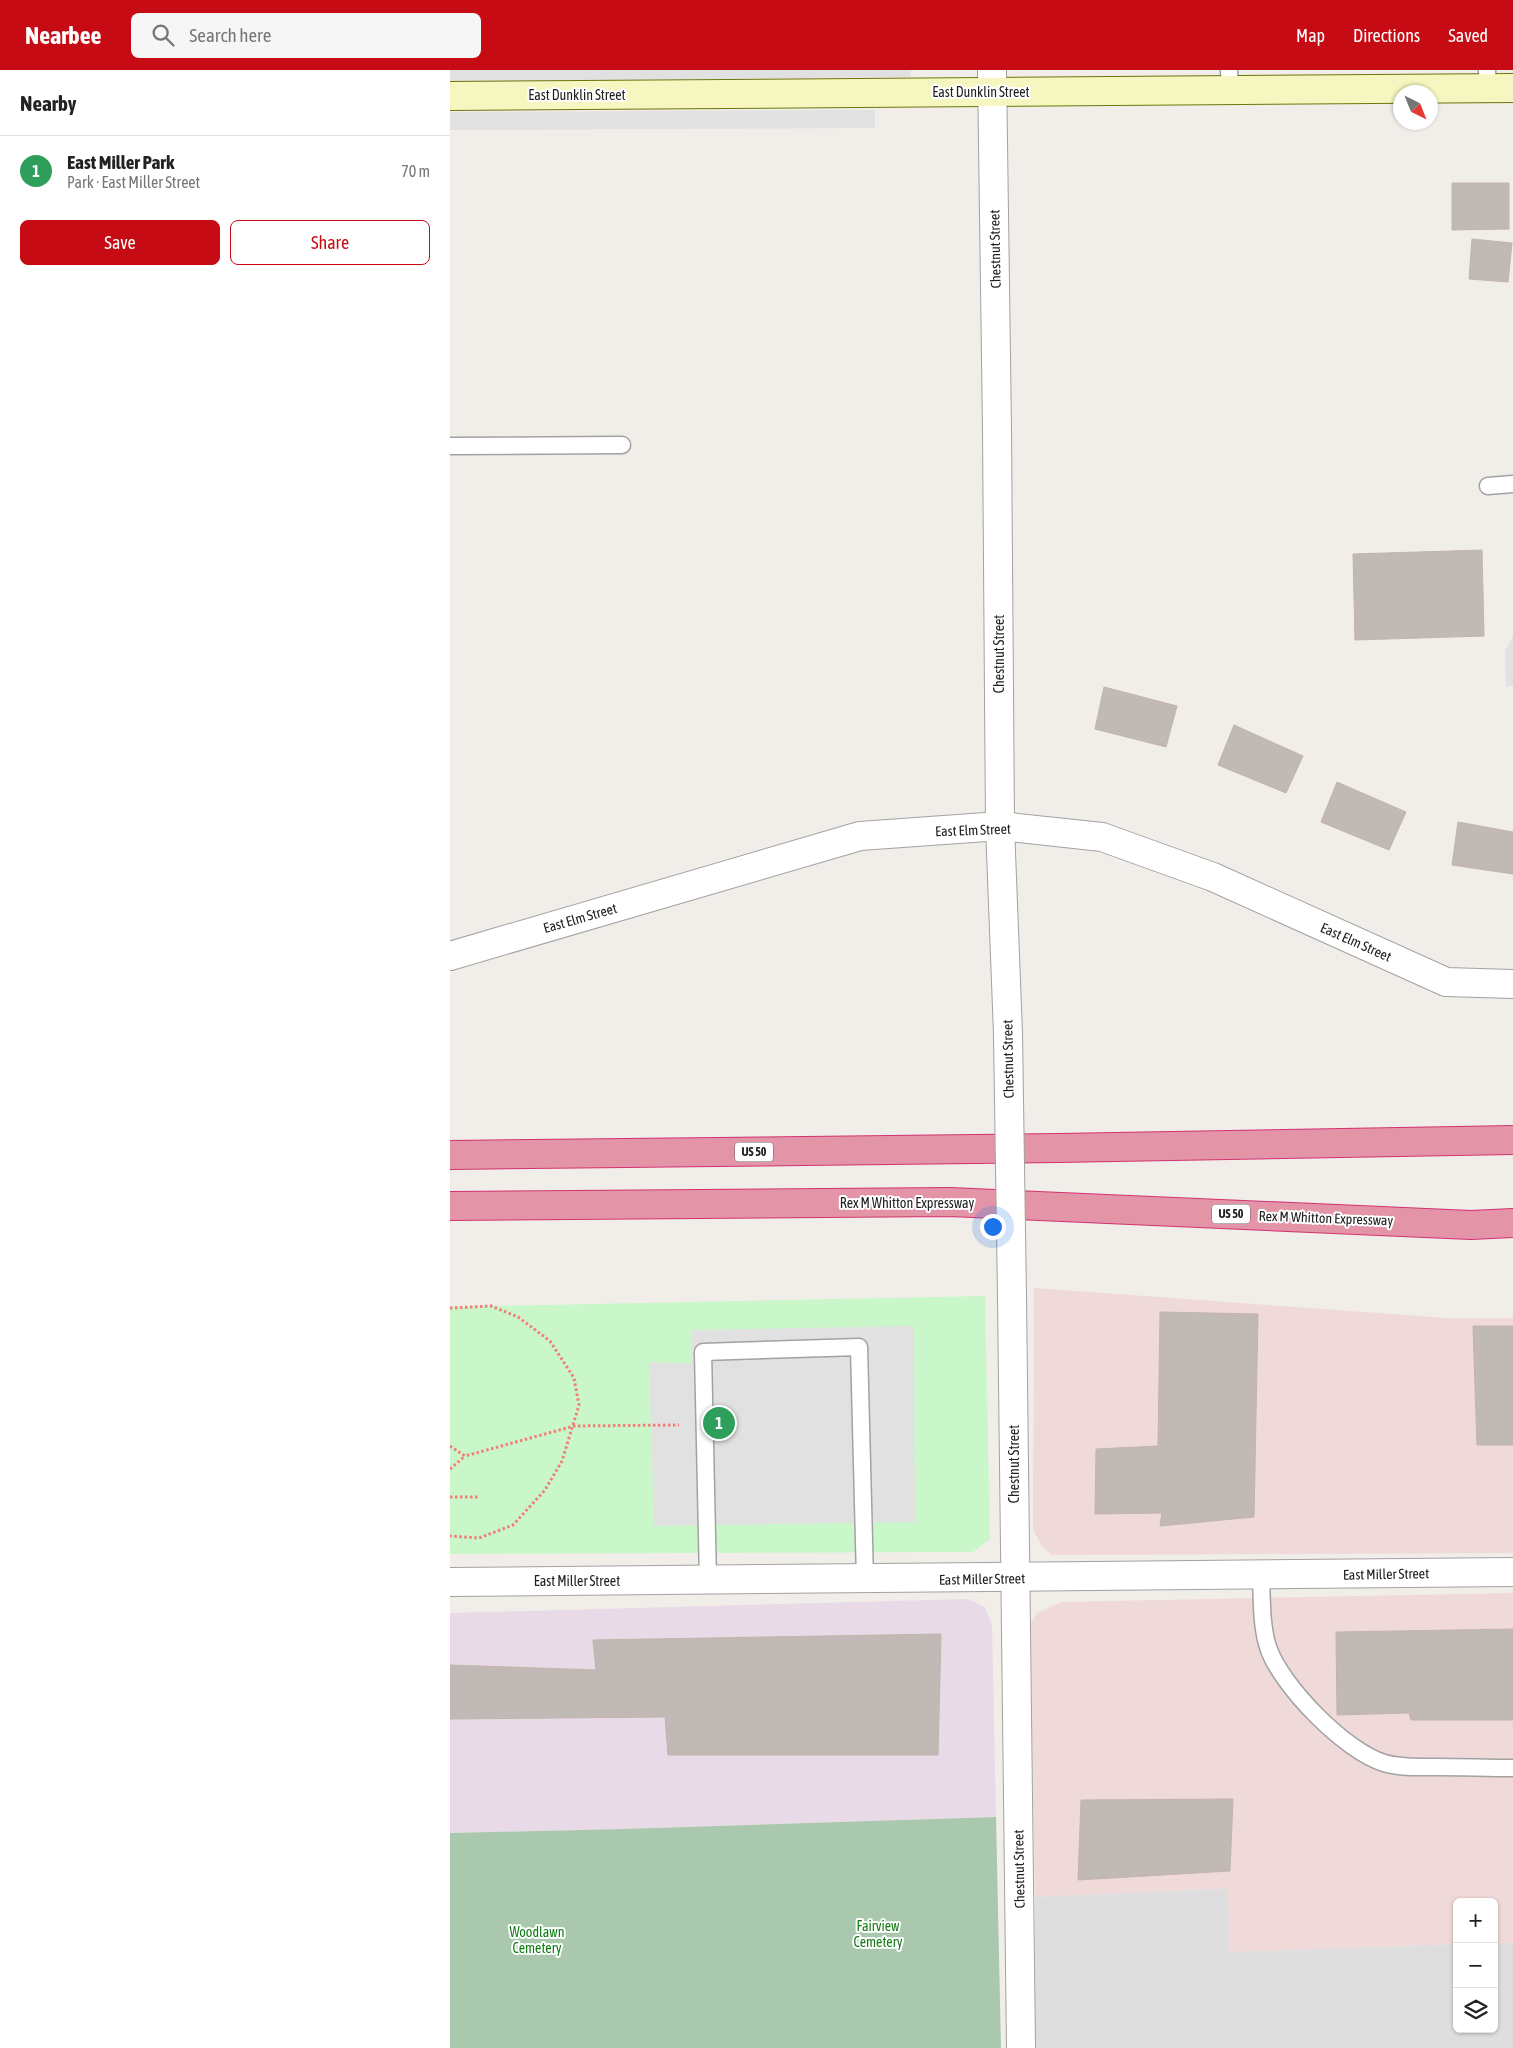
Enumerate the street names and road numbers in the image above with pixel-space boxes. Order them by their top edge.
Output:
street label: East Dunklin Street [932,84,1030,100]
street label: East Dunklin Street [528,87,626,103]
street label: Chestnut Street [986,210,1004,288]
street label: Chestnut Street [991,615,1007,693]
street label: East Elm Street [935,821,1011,839]
street label: East Elm Street [541,900,619,936]
street label: East Elm Street [1318,919,1394,965]
street label: Chestnut Street [999,1020,1017,1098]
road number: US 50 [735,1142,773,1162]
street label: Rex M Whitton Expressway [840,1195,975,1211]
road number: US 50 [1212,1204,1250,1224]
street label: Rex M Whitton Expressway [1258,1208,1394,1228]
street label: Chestnut Street [1006,1425,1022,1503]
street label: East Miller Street [1343,1565,1429,1583]
street label: East Miller Street [939,1570,1025,1588]
street label: East Miller Street [534,1573,620,1589]
street label: Chestnut Street [1010,1830,1028,1908]

